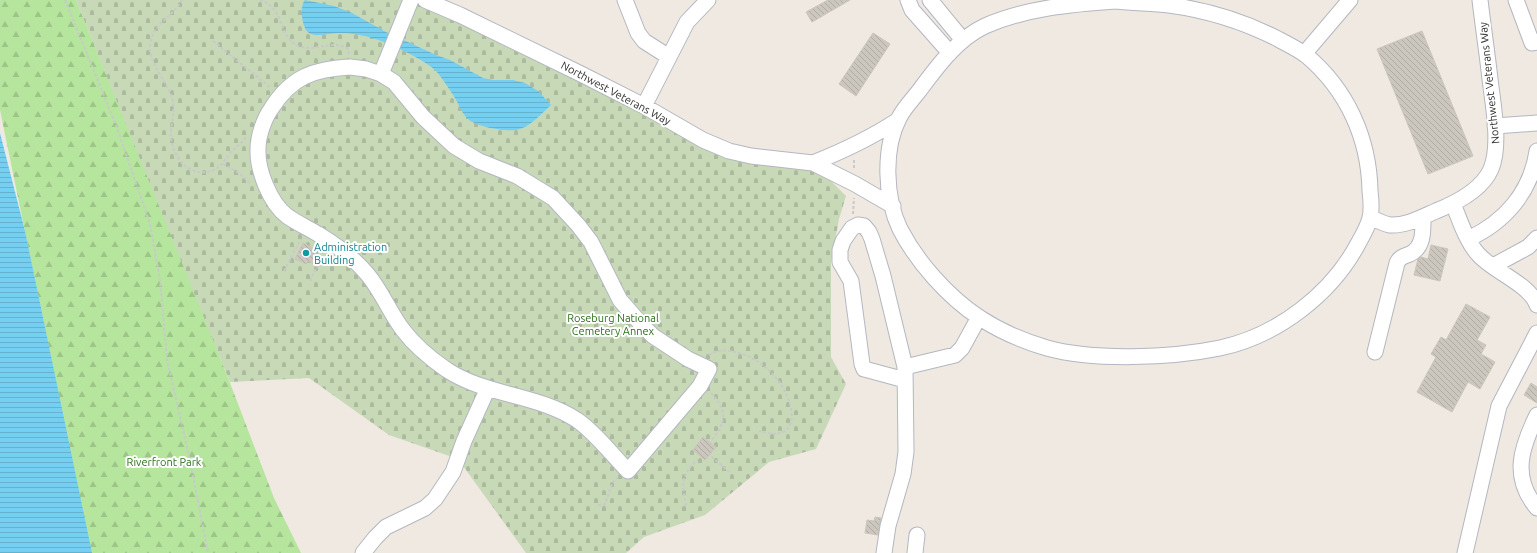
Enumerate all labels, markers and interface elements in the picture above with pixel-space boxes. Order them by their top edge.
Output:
street label: Northwest Veterans Way [1477,21,1501,145]
street label: Northwest Veterans Way [559,59,674,127]
place label: Administration Building [314,241,387,266]
marker: Administration Building [301,248,311,258]
park label: Roseburg National Cemetery Annex [567,312,659,337]
park label: Riverfront Park [127,456,202,468]

